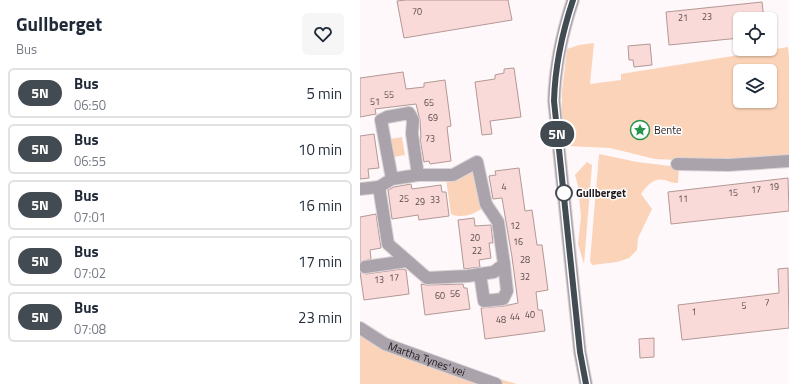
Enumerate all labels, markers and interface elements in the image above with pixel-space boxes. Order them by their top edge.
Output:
house number: 70 [412,5,422,18]
text: Gullberget [16,9,102,38]
house number: 23 [702,10,712,23]
house number: 21 [678,11,688,24]
map controls [733,12,777,108]
button: locate [733,12,777,56]
button: heart [302,13,344,55]
text: Bus [16,39,37,59]
button: layers [733,64,777,108]
text: Bus [74,72,99,95]
text: 5N [31,82,49,103]
text: 5 min [306,82,342,105]
house number: 55 [384,88,394,101]
text: 06:50 [74,95,106,115]
house number: 51 [370,95,380,108]
house number: 65 [424,96,434,109]
house number: 69 [428,111,438,124]
place icon: Bente [629,119,651,141]
line badge: 5N [539,121,575,147]
place label: Bente [654,122,682,138]
text: 5N [548,123,566,144]
text: Bus [74,128,99,151]
house number: 73 [425,132,435,145]
text: 5N [31,138,49,159]
text: 10 min [298,138,342,161]
text: 06:55 [74,151,106,171]
house number: 4 [501,180,507,193]
house number: 19 [769,180,779,193]
house number: 17 [751,183,761,196]
text: Bus [74,184,99,207]
marker: Gullberget [555,184,573,202]
place label: Gullberget [576,185,626,201]
house number: 15 [728,186,738,199]
house number: 25 [399,192,409,205]
house number: 11 [678,192,688,205]
house number: 33 [430,193,440,206]
text: 5N [31,194,49,215]
text: 16 min [298,194,342,217]
house number: 29 [415,195,425,208]
text: 07:01 [74,207,106,227]
house number: 12 [510,219,520,232]
house number: 20 [470,231,480,244]
house number: 16 [513,235,523,248]
text: Bus [74,240,99,263]
house number: 22 [472,244,482,257]
text: 5N [31,250,49,271]
text: 17 min [298,250,342,273]
house number: 28 [520,253,530,266]
text: 07:02 [74,263,106,283]
house number: 32 [520,270,530,283]
house number: 17 [389,271,399,284]
house number: 13 [374,273,384,286]
house number: 56 [450,287,460,300]
house number: 60 [435,289,445,302]
text: Bus [74,296,99,319]
house number: 7 [764,296,770,309]
house number: 5 [741,299,747,312]
house number: 1 [691,305,697,318]
text: 5N [31,306,49,327]
text: 23 min [298,306,342,329]
house number: 40 [525,308,535,321]
house number: 44 [510,310,520,323]
house number: 48 [496,313,506,326]
text: 07:08 [74,319,106,339]
street label: Martha Tynes' vei [386,338,468,380]

